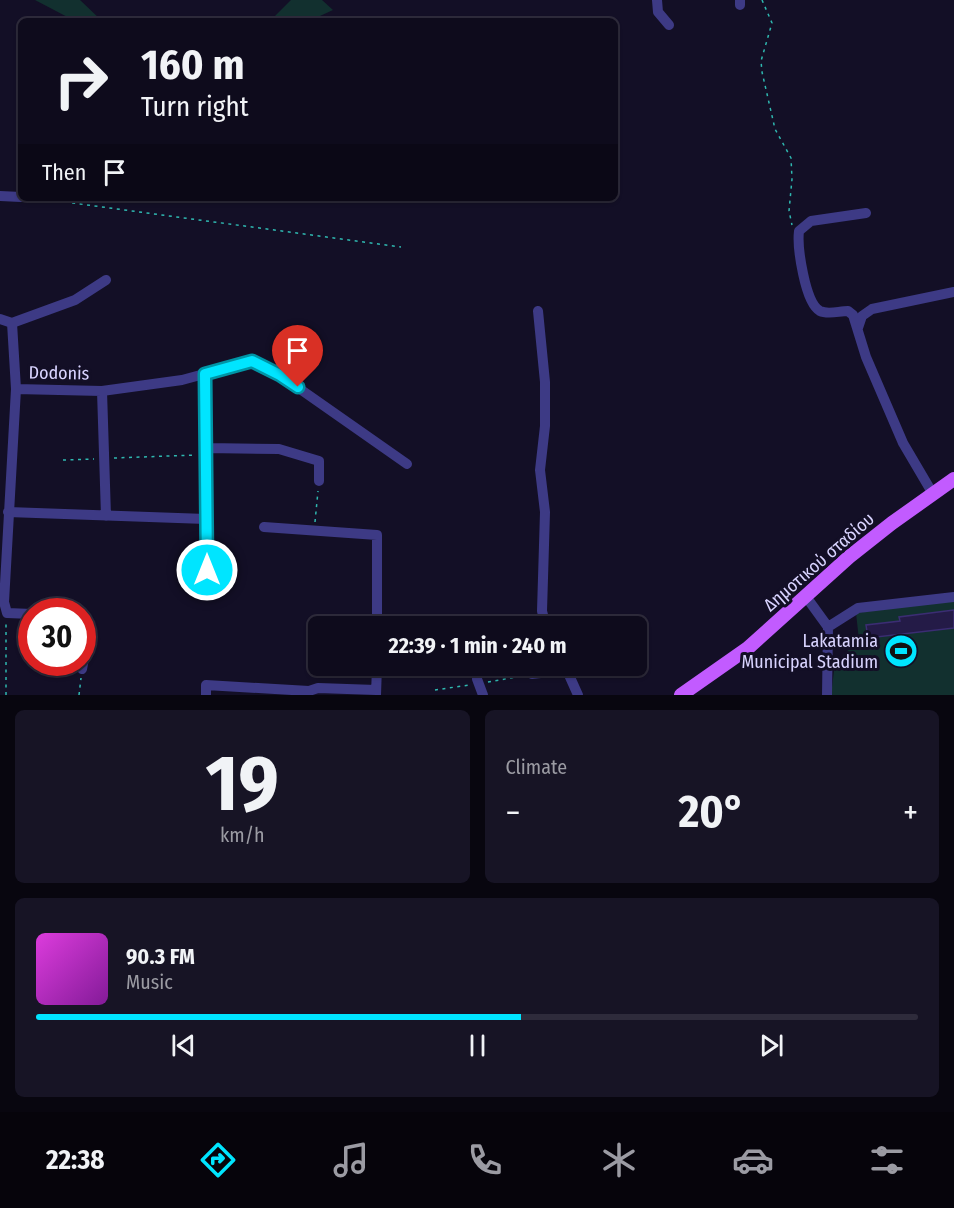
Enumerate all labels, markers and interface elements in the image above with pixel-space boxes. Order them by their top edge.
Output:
text: 160 m [141,40,244,90]
icon: right [42,42,120,120]
text: Turn right [141,91,249,123]
icon: arrive [98,156,131,189]
text: Then [42,159,86,186]
pin [272,325,323,387]
icon: arrive [281,334,314,367]
street label: Dodonis [28,361,90,385]
street label: Δημοτικού σταδίου [759,508,879,616]
position arrow [175,538,239,602]
speed limit sign: 30 [18,598,96,676]
place label: Lakatamia Municipal Stadium [742,630,878,673]
text: 22:39 · 1 min · 240 m [388,632,567,659]
sports icon: Lakatamia Municipal Stadium [883,633,919,669]
text: 19 [206,737,279,831]
text: Climate [506,755,567,779]
text: 20° [678,785,745,839]
text: − [506,793,520,833]
text: + [903,793,918,833]
text: km/h [220,823,265,847]
text: 90.3 FM [126,943,195,970]
text: Music [126,970,173,994]
icon: previous [167,1029,200,1062]
icon: pause [461,1029,494,1062]
icon: next [755,1029,788,1062]
icon: directions [197,1139,239,1181]
icon: music [330,1139,372,1181]
icon: phone [464,1139,506,1181]
icon: climate [598,1139,640,1181]
icon: car [732,1139,774,1181]
icon: filters [866,1139,908,1181]
text: 22:38 [46,1144,105,1176]

